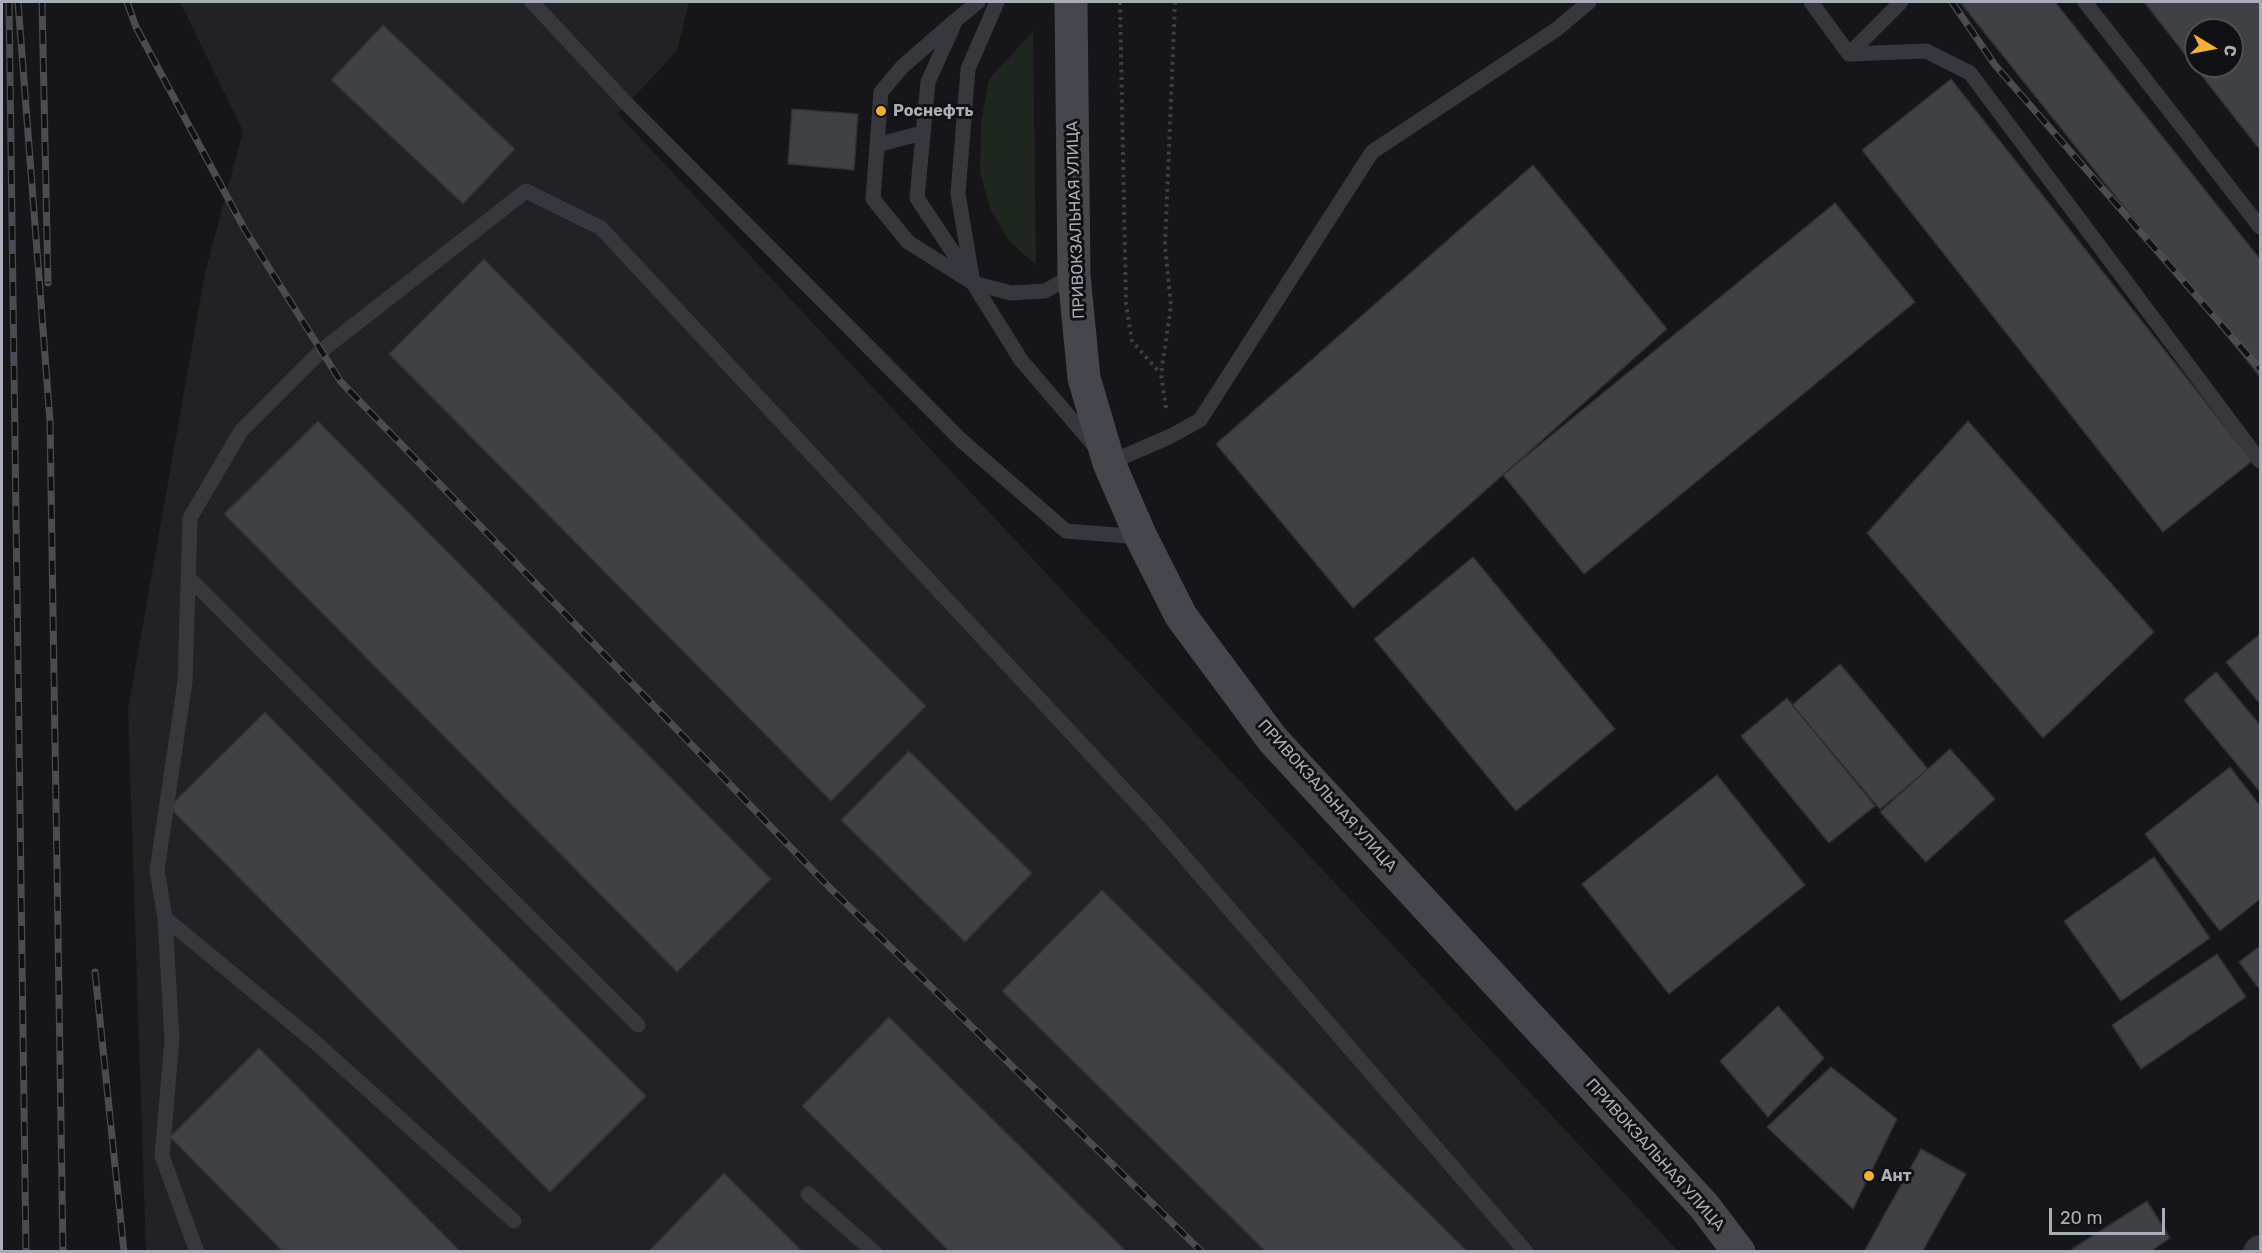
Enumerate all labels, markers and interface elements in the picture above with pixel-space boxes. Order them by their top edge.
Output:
north arrow [2184,18,2244,78]
text: С [2220,44,2241,58]
place label: Роснефть [893,101,973,121]
marker: Роснефть [874,104,888,118]
street label: ПРИВОКЗАЛЬНАЯ УЛИЦА [1063,121,1089,319]
street label: ПРИВОКЗАЛЬНАЯ УЛИЦА [1254,716,1400,876]
street label: ПРИВОКЗАЛЬНАЯ УЛИЦА [1582,1075,1728,1235]
place label: Ант [1881,1166,1911,1186]
marker: Ант [1862,1169,1876,1183]
scale bar [2052,1196,2168,1234]
text: 20 m [2060,1207,2102,1229]

